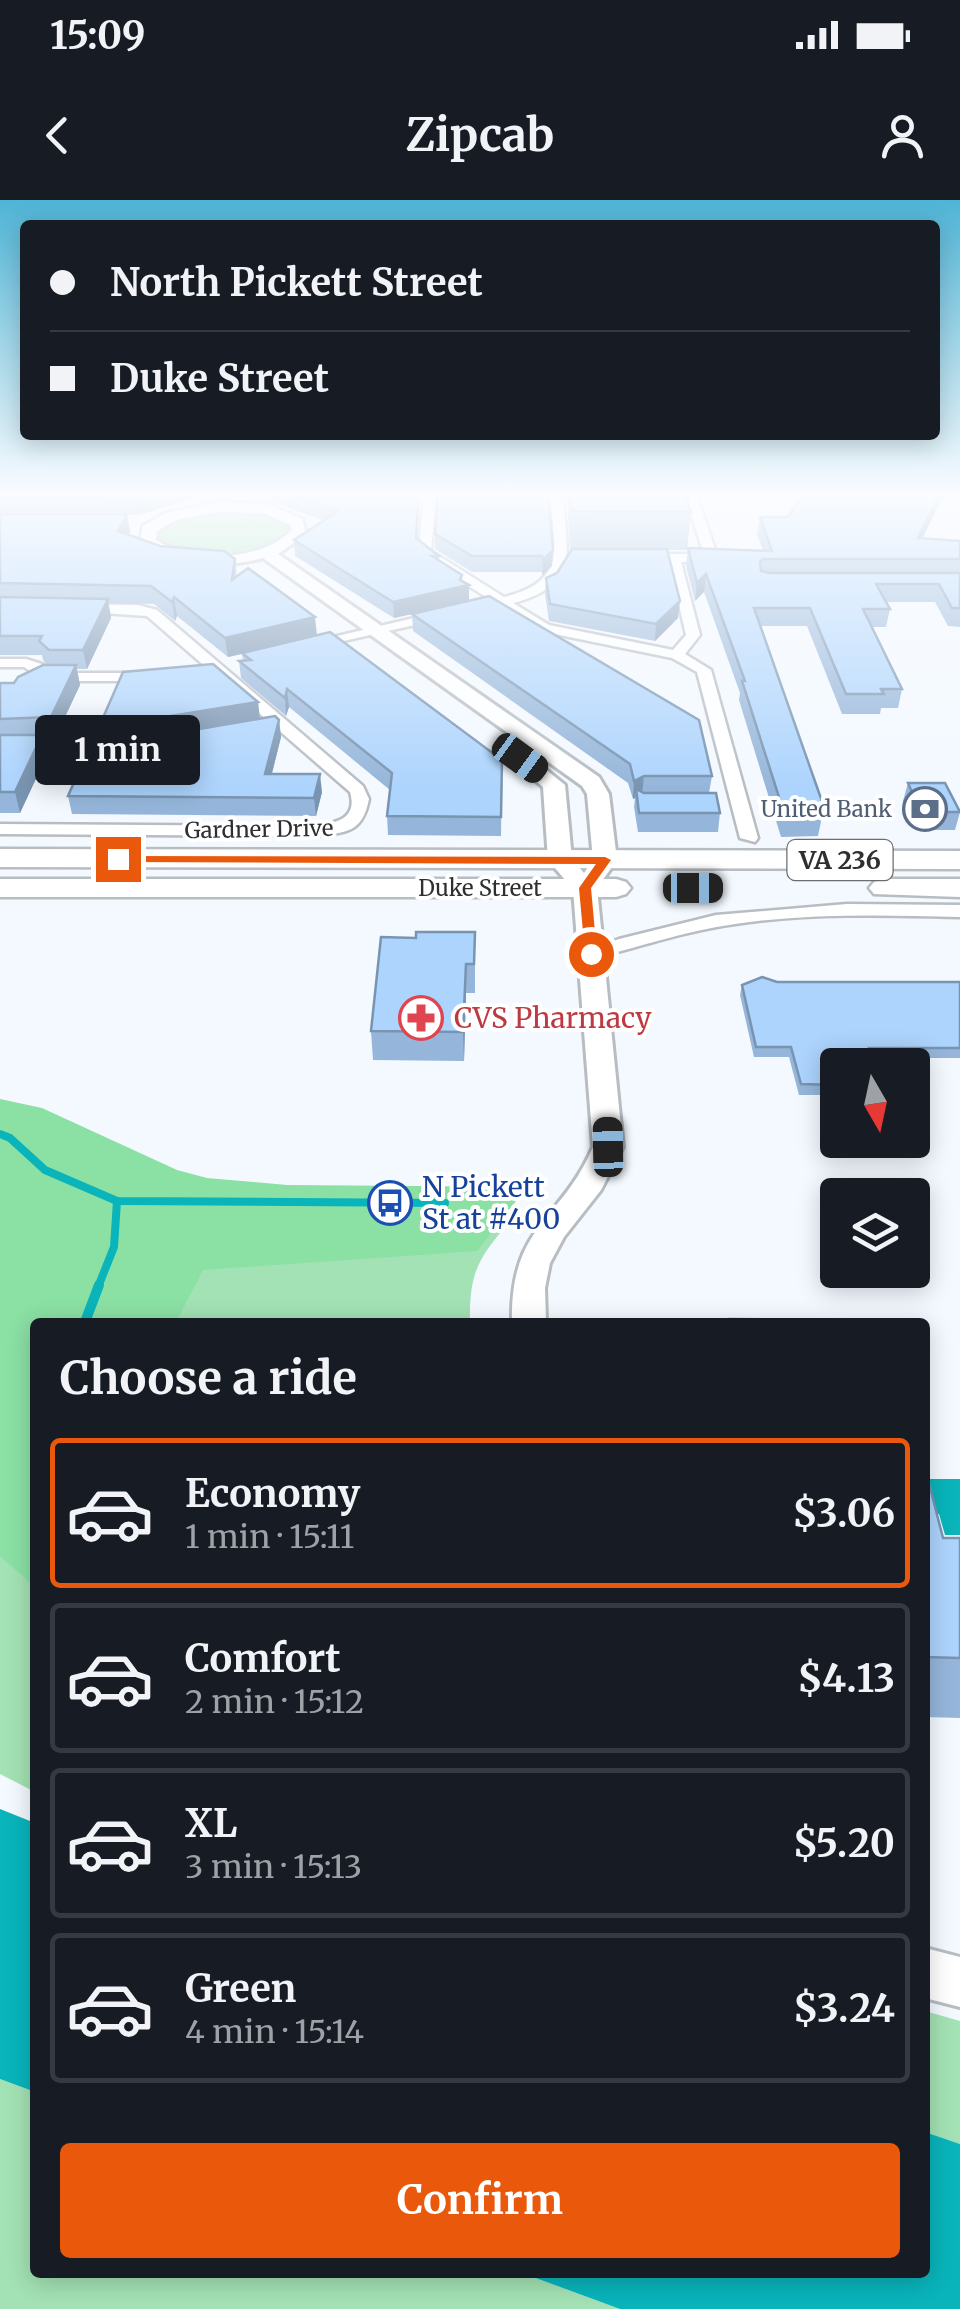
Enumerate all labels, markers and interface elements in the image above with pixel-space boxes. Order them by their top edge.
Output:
text: 15:09 [50,12,145,59]
text: Zipcab [406,107,554,163]
icon: back [30,108,85,163]
icon: person [875,108,930,163]
text: North Pickett Street [110,259,483,306]
text: Duke Street [110,355,329,402]
callout: 1 min [36,714,200,784]
car [487,728,553,788]
text: 1 min [74,730,161,770]
bank icon: United Bank [902,786,948,832]
place label: United Bank [761,795,892,823]
street label: Gardner Drive [184,814,334,844]
route end [96,837,141,882]
road number: VA 236 [788,840,892,880]
car [663,873,723,903]
street label: Duke Street [418,874,542,902]
route start [569,932,614,977]
pharmacy icon: CVS Pharmacy [398,995,444,1041]
place label: CVS Pharmacy [454,1000,652,1036]
north arrow [820,1048,930,1158]
map controls [820,1048,930,1288]
car [592,1117,624,1177]
place label: N Pickett St at #400 [422,1169,560,1237]
button: layers [820,1178,930,1288]
bus stop icon: N Pickett St at #400 [367,1180,413,1226]
text: Choose a ride [60,1350,357,1406]
icon: car [65,1468,155,1558]
text: Economy [185,1470,360,1517]
text: $3.06 [792,1490,895,1537]
text: 1 min · 15:11 [185,1517,354,1557]
icon: car [65,1633,155,1723]
text: Comfort [185,1635,341,1682]
text: $4.13 [797,1655,895,1702]
text: 2 min · 15:12 [185,1682,364,1722]
icon: car [65,1798,155,1888]
text: XL [185,1800,237,1847]
text: $5.20 [793,1820,895,1867]
text: 3 min · 15:13 [185,1847,362,1887]
icon: car [65,1963,155,2053]
text: Green [185,1965,296,2012]
text: $3.24 [793,1985,895,2032]
text: 4 min · 15:14 [185,2012,364,2052]
button: Confirm [60,2143,900,2258]

